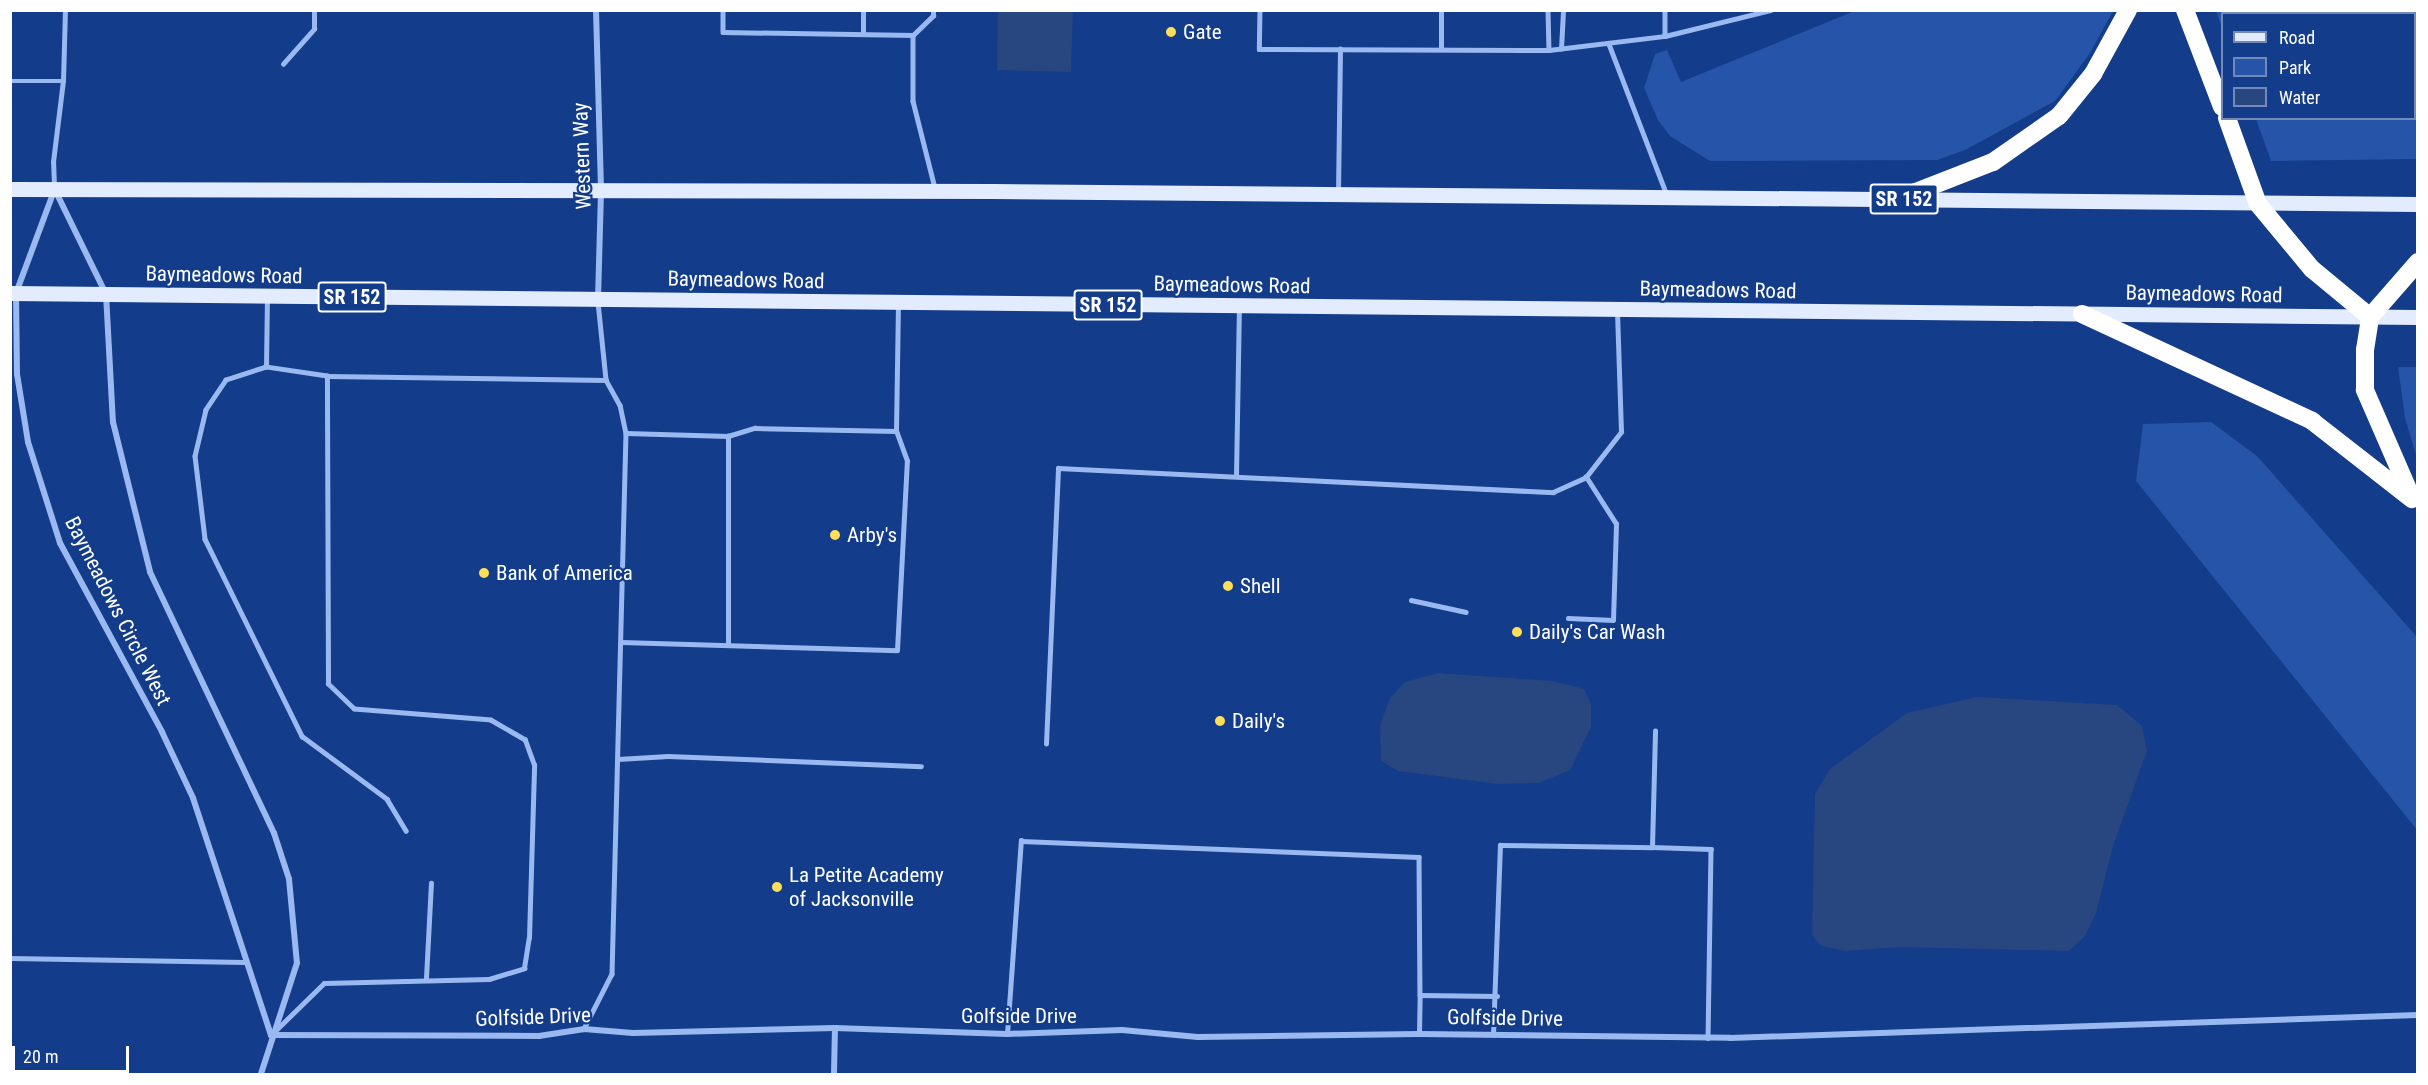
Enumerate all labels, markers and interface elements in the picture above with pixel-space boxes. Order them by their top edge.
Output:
legend [2221,12,2416,120]
place label: Gate [1183,19,1222,45]
marker: Gate [1164,25,1178,39]
text: Road [2279,27,2315,48]
text: Park [2279,57,2311,78]
text: Water [2279,87,2320,108]
street label: Western Way [568,102,596,210]
road number: SR 152 [1870,182,1938,216]
street label: Baymeadows Road [145,261,303,289]
street label: Baymeadows Road [667,266,825,294]
street label: Baymeadows Road [1153,271,1311,299]
street label: Baymeadows Road [1639,276,1797,304]
road number: SR 152 [318,280,386,314]
street label: Baymeadows Road [2125,280,2283,308]
road number: SR 152 [1074,288,1142,322]
street label: Baymeadows Circle West [60,513,176,709]
place label: Arby's [847,522,897,548]
marker: Arby's [828,528,842,542]
place label: Bank of America [496,560,633,586]
marker: Bank of America [477,566,491,580]
place label: Shell [1240,573,1281,599]
marker: Shell [1221,579,1235,593]
place label: Daily's Car Wash [1529,619,1665,645]
marker: Daily's Car Wash [1510,625,1524,639]
place label: Daily's [1232,708,1285,734]
marker: Daily's [1213,714,1227,728]
place label: La Petite Academy of Jacksonville [789,862,944,912]
marker: La Petite Academy of Jacksonville [770,880,784,894]
street label: Golfside Drive [475,1002,591,1032]
street label: Golfside Drive [961,1003,1077,1029]
street label: Golfside Drive [1447,1004,1563,1032]
scale bar [15,1034,132,1072]
text: 20 m [23,1046,58,1067]

